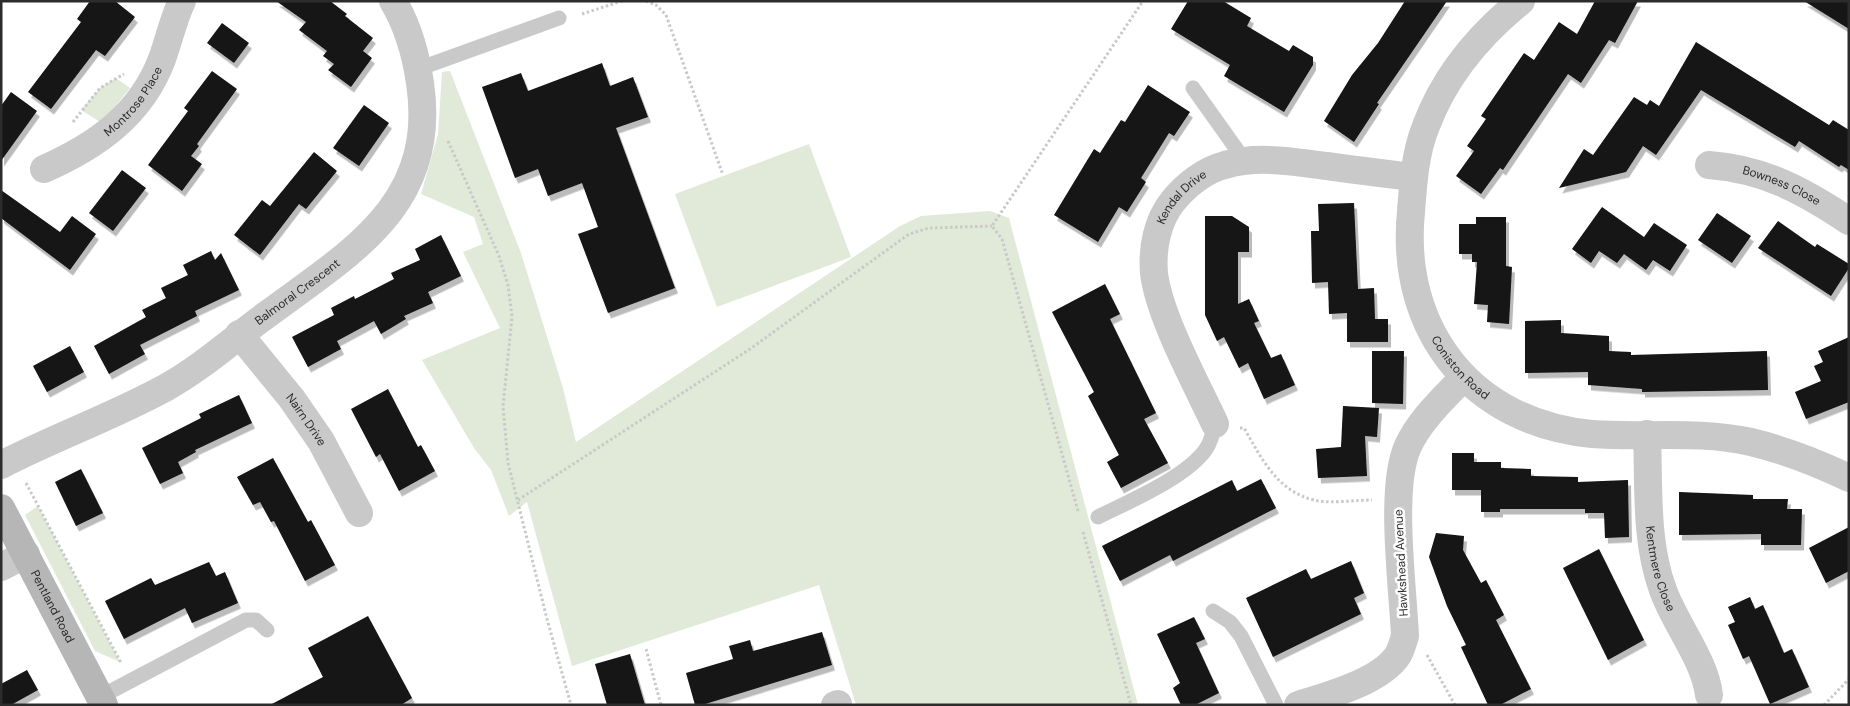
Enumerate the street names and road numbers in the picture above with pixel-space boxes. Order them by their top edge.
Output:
street label: Montrose Place [100,64,166,140]
street label: Bowness Close [1741,162,1824,209]
street label: Kendal Drive [1153,166,1210,227]
street label: Balmoral Crescent [252,255,344,329]
street label: Coniston Road [1427,333,1493,403]
street label: Nairn Drive [282,390,330,449]
street label: Hawkshead Avenue [1390,509,1412,617]
street label: Kentmere Close [1642,525,1679,614]
street label: Pentland Road [27,567,78,645]

